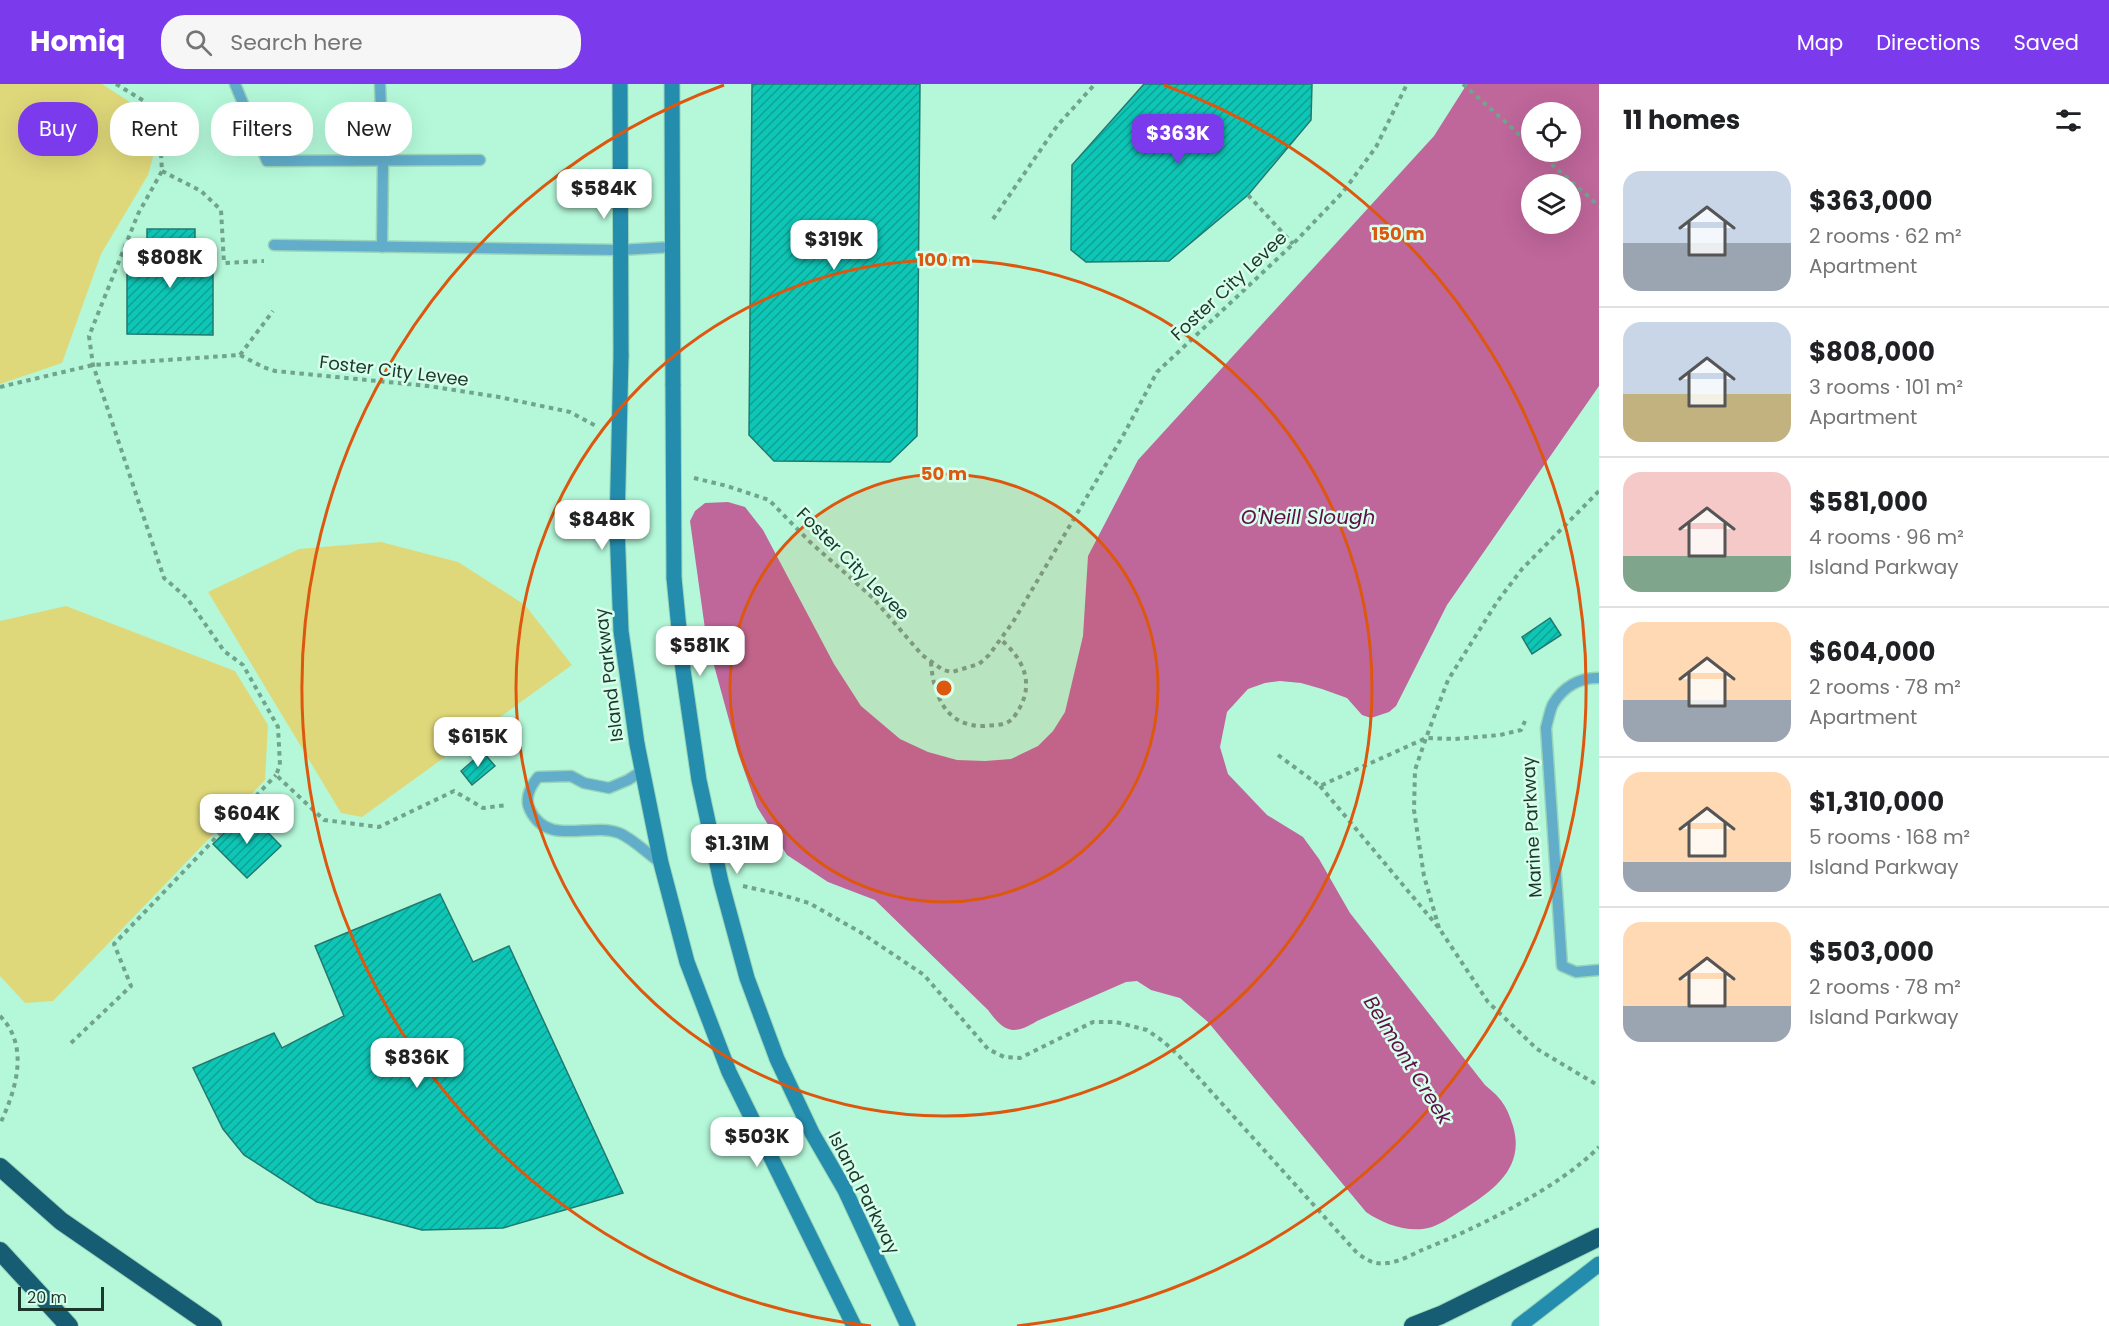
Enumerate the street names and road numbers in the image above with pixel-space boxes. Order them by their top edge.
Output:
street label: Foster City Levee [1165,225,1292,346]
street label: Foster City Levee [318,349,470,392]
street label: Foster City Levee [791,502,915,626]
street label: Island Parkway [588,607,629,743]
street label: Marine Parkway [1515,756,1548,899]
street label: Island Parkway [823,1127,906,1258]

